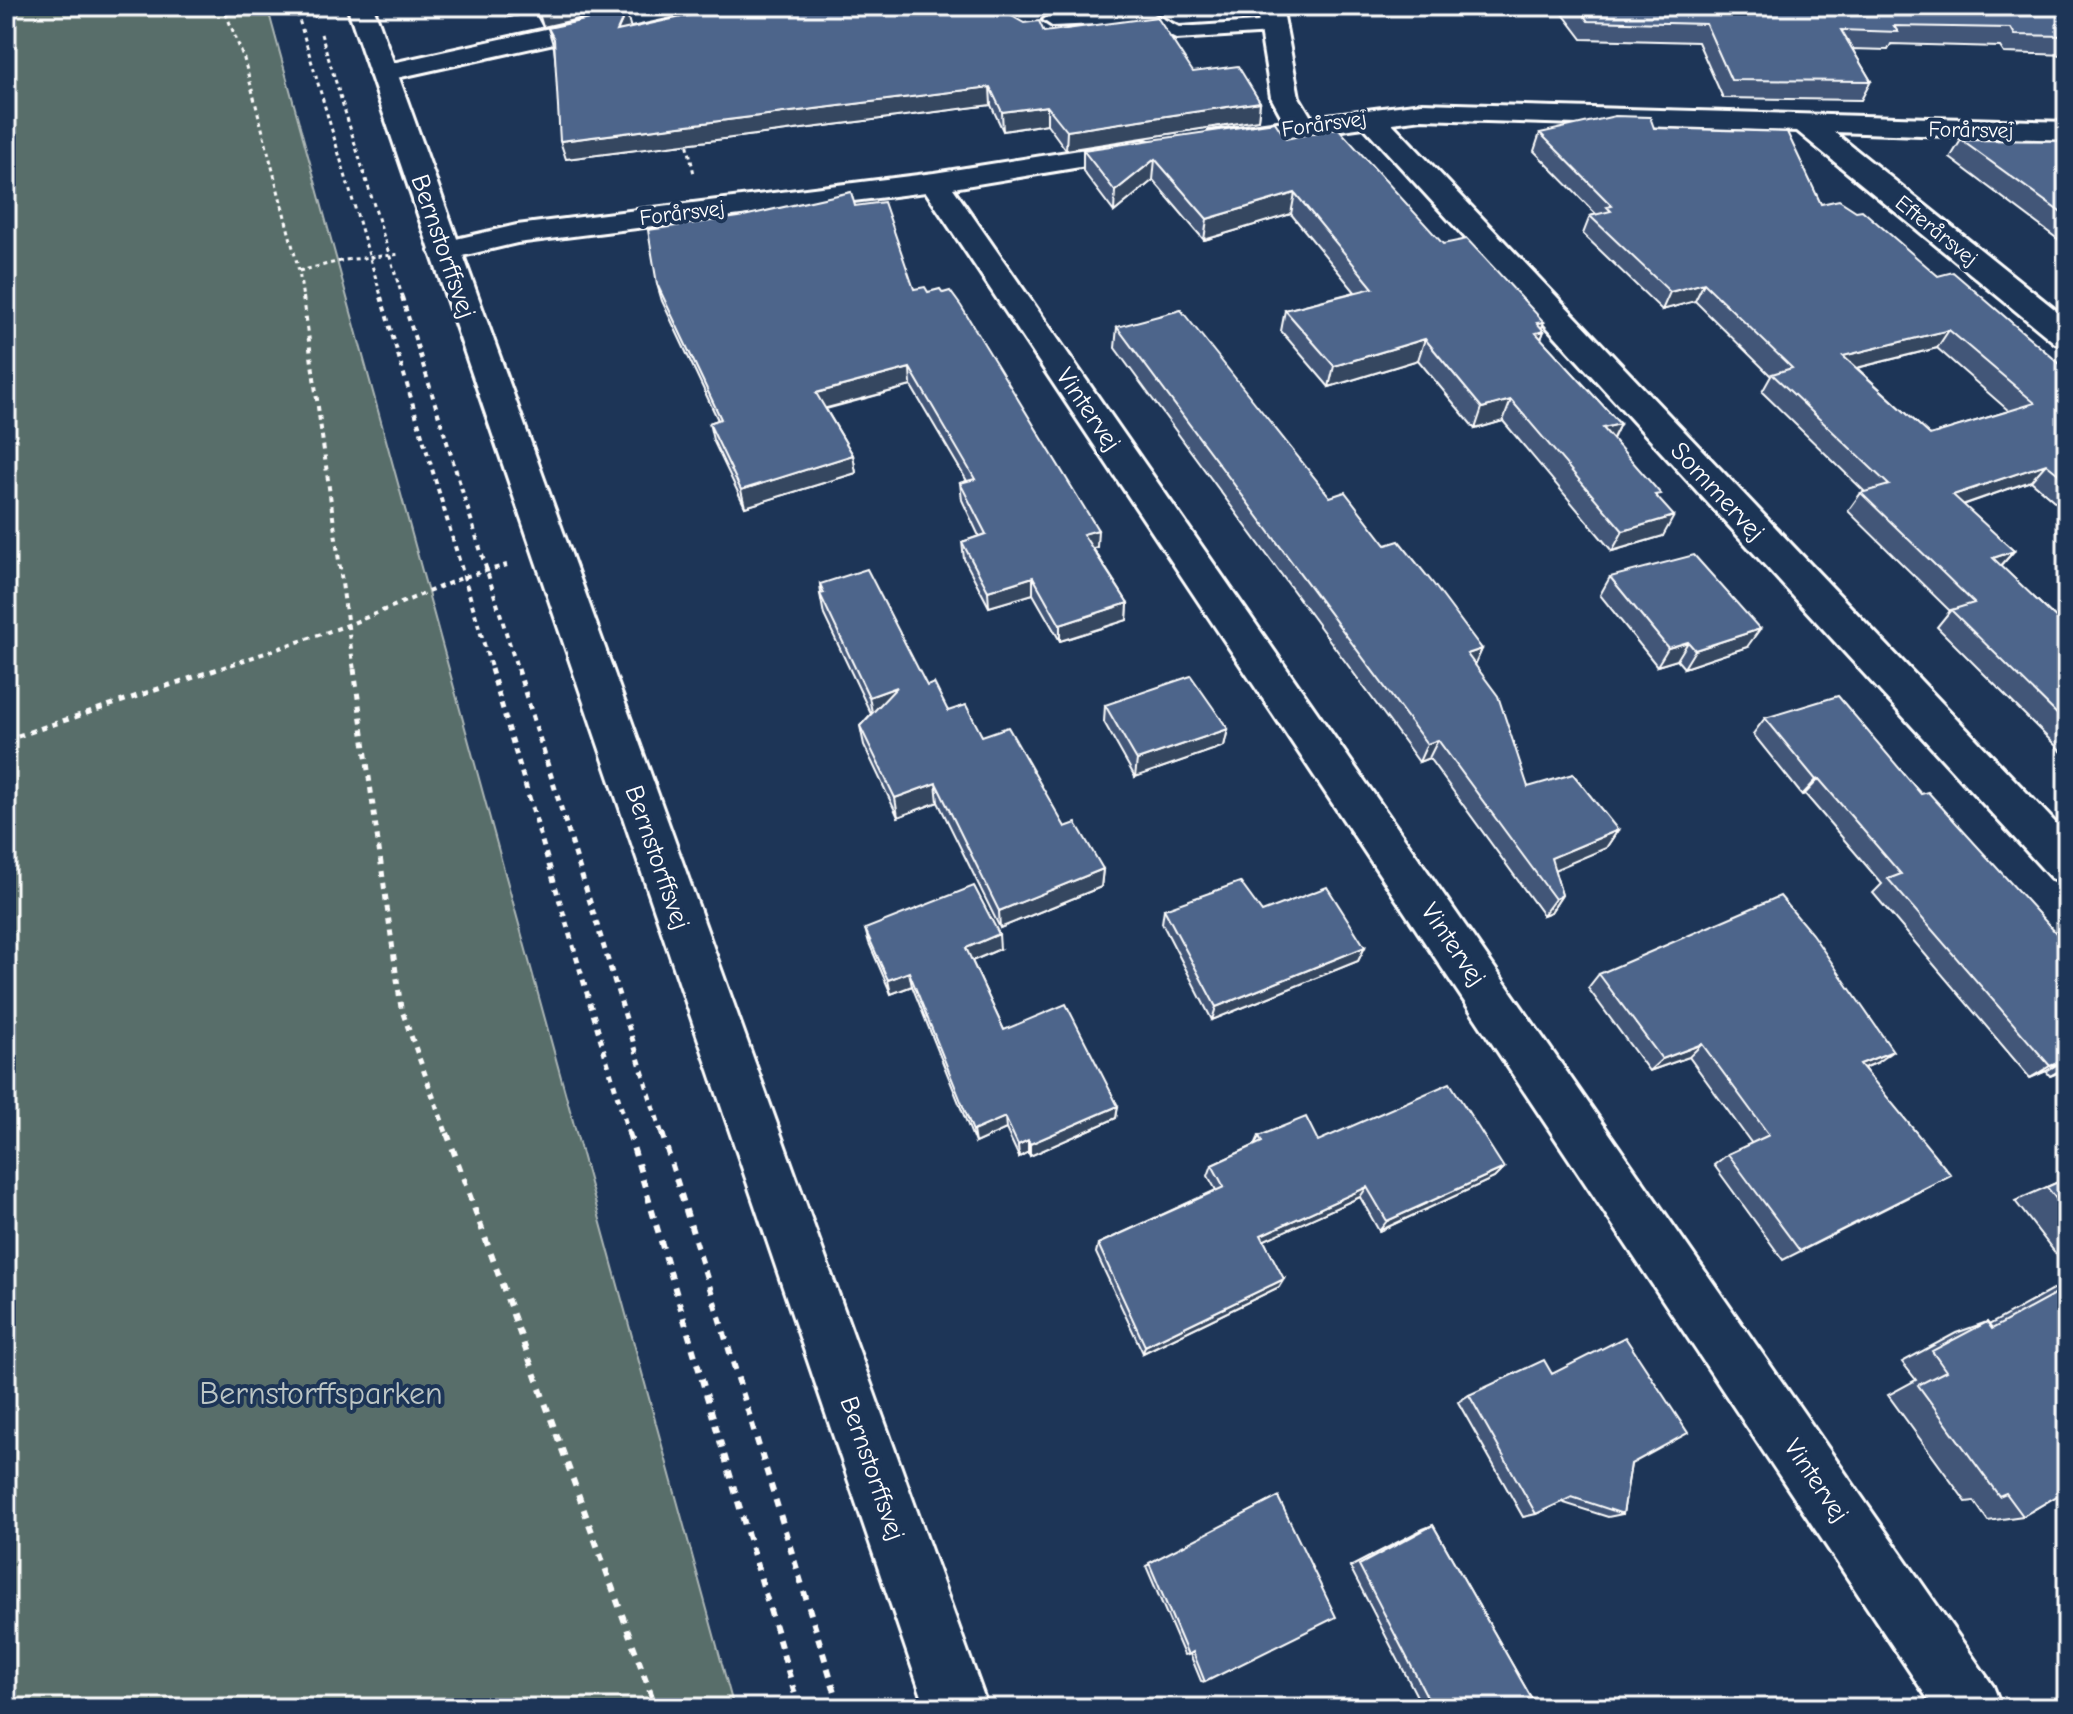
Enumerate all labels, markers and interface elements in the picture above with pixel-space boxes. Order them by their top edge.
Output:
street label: Forårsvej [1280,105,1368,143]
street label: Forårsvej [1928,116,2014,144]
street label: Bernstorffsvej [404,170,482,322]
street label: Efterårsvej [1890,190,1983,272]
street label: Forårsvej [638,195,726,231]
street label: Vintervej [1050,362,1127,457]
street label: Sommervej [1664,436,1771,547]
street label: Bernstorffsvej [618,781,696,933]
street label: Vintervej [1415,897,1492,992]
park label: Bernstorffsparken [199,1375,443,1412]
street label: Bernstorffsvej [833,1392,911,1544]
street label: Vintervej [1778,1433,1855,1528]

